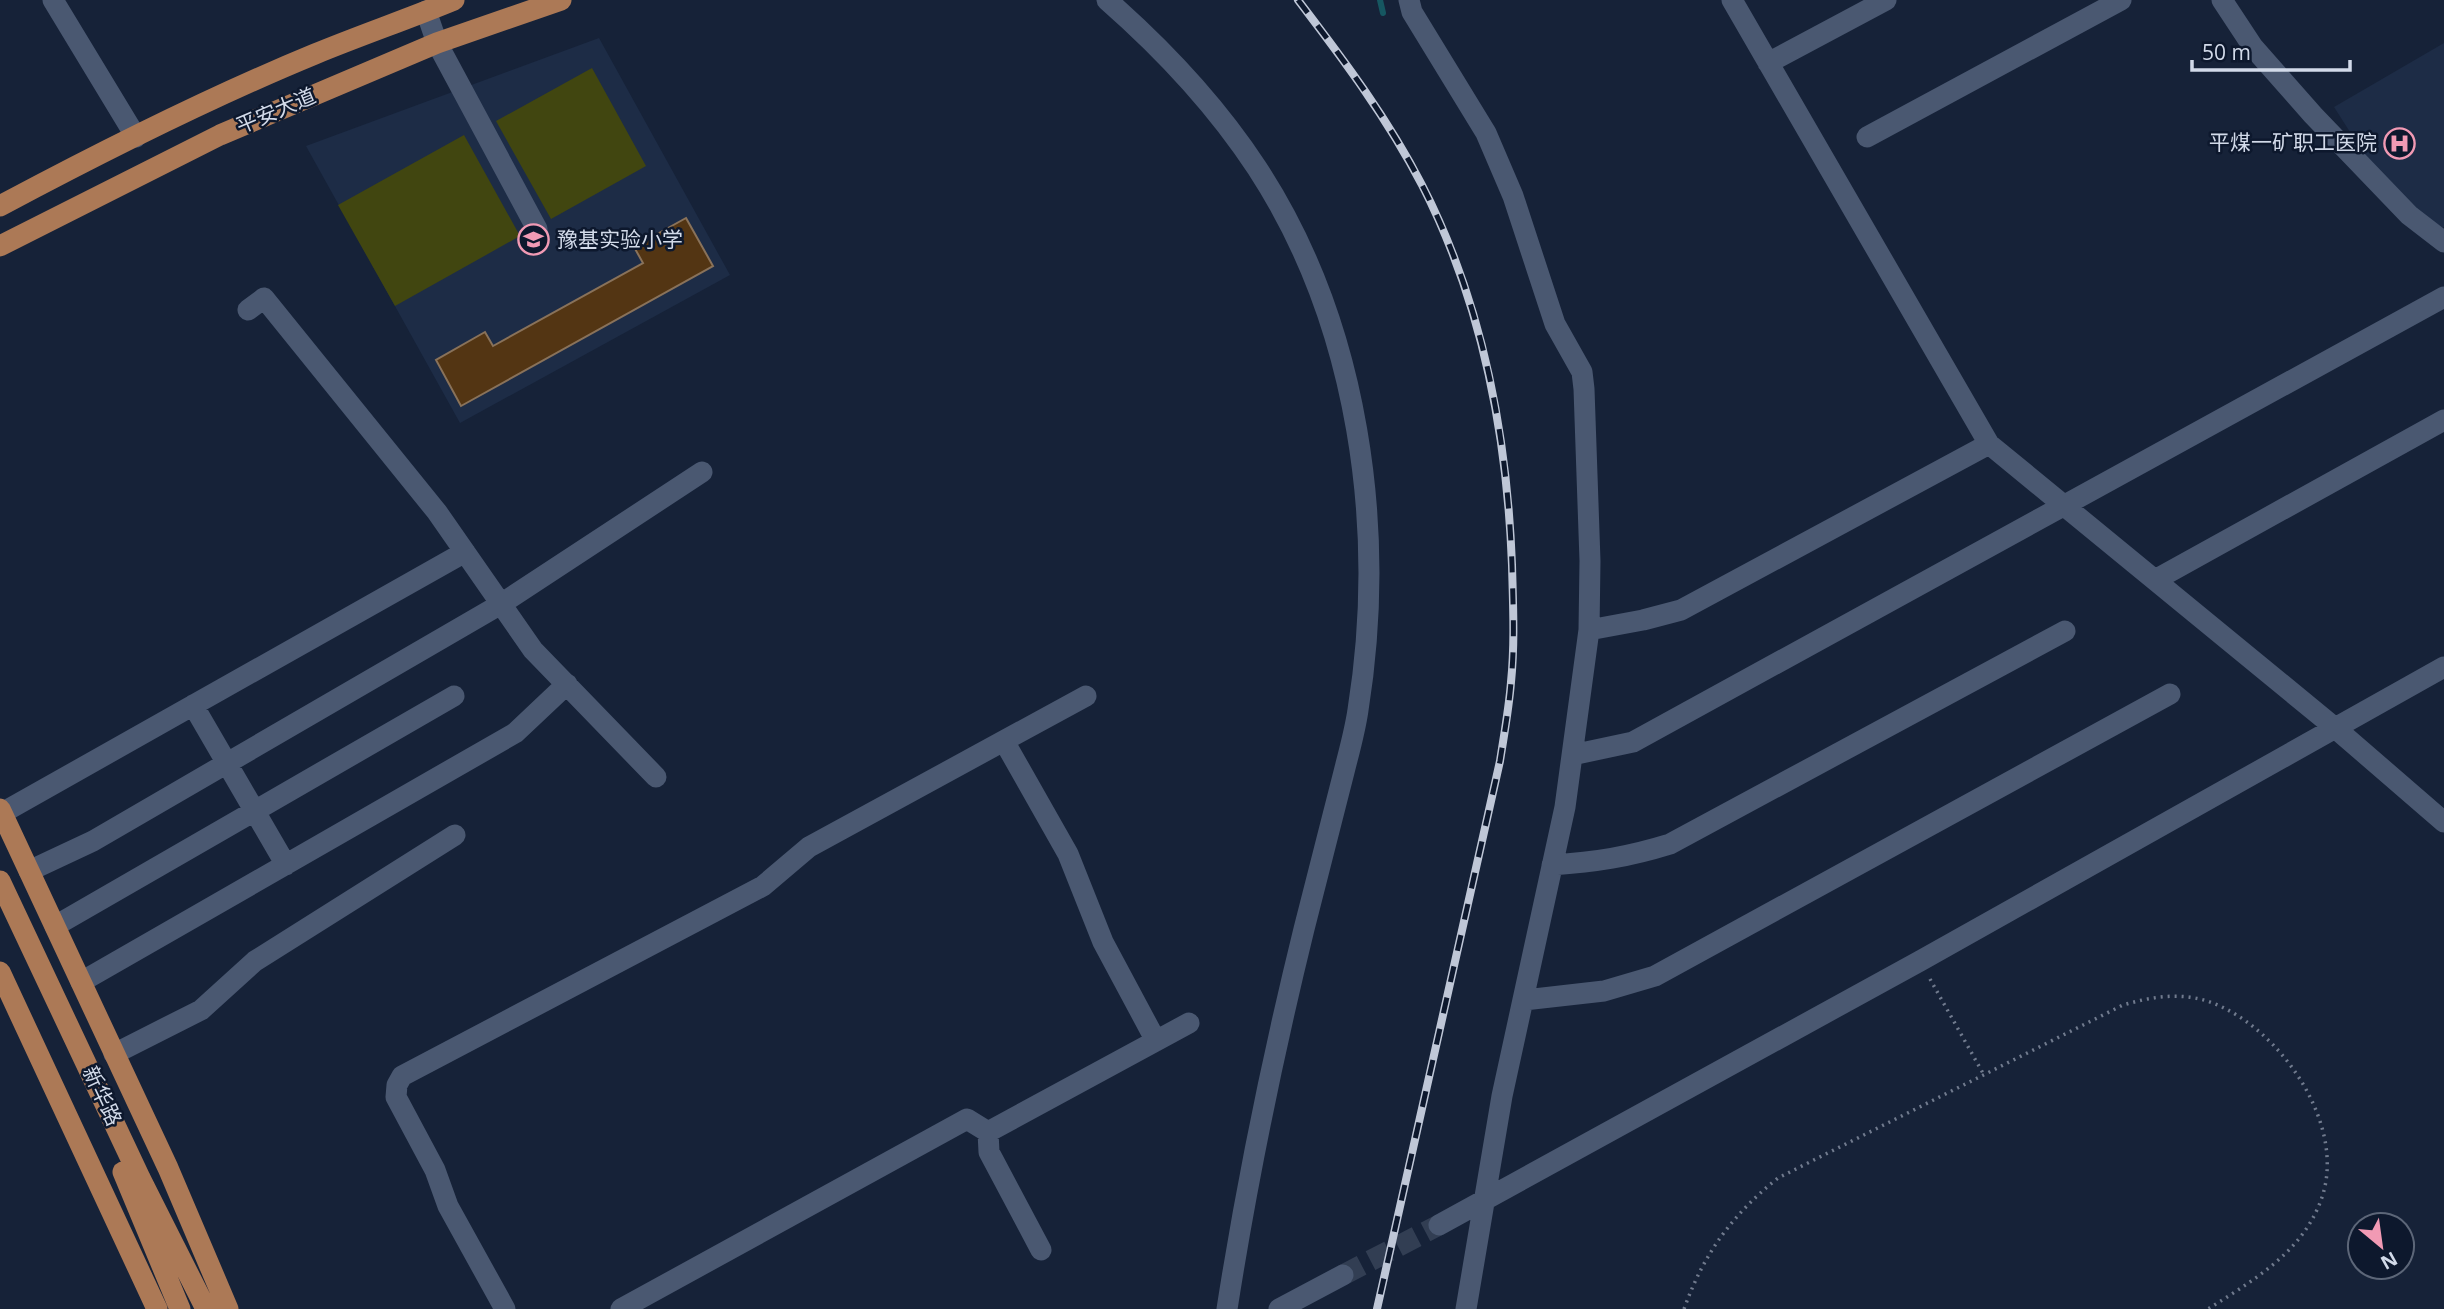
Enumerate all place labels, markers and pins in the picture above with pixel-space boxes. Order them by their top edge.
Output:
hospital icon: 平煤一矿职工医院 [2383,126,2417,160]
place label: 平煤一矿职工医院 [2209,128,2377,156]
school or university icon: 豫基实验小学 [517,223,551,257]
place label: 豫基实验小学 [557,225,683,253]

